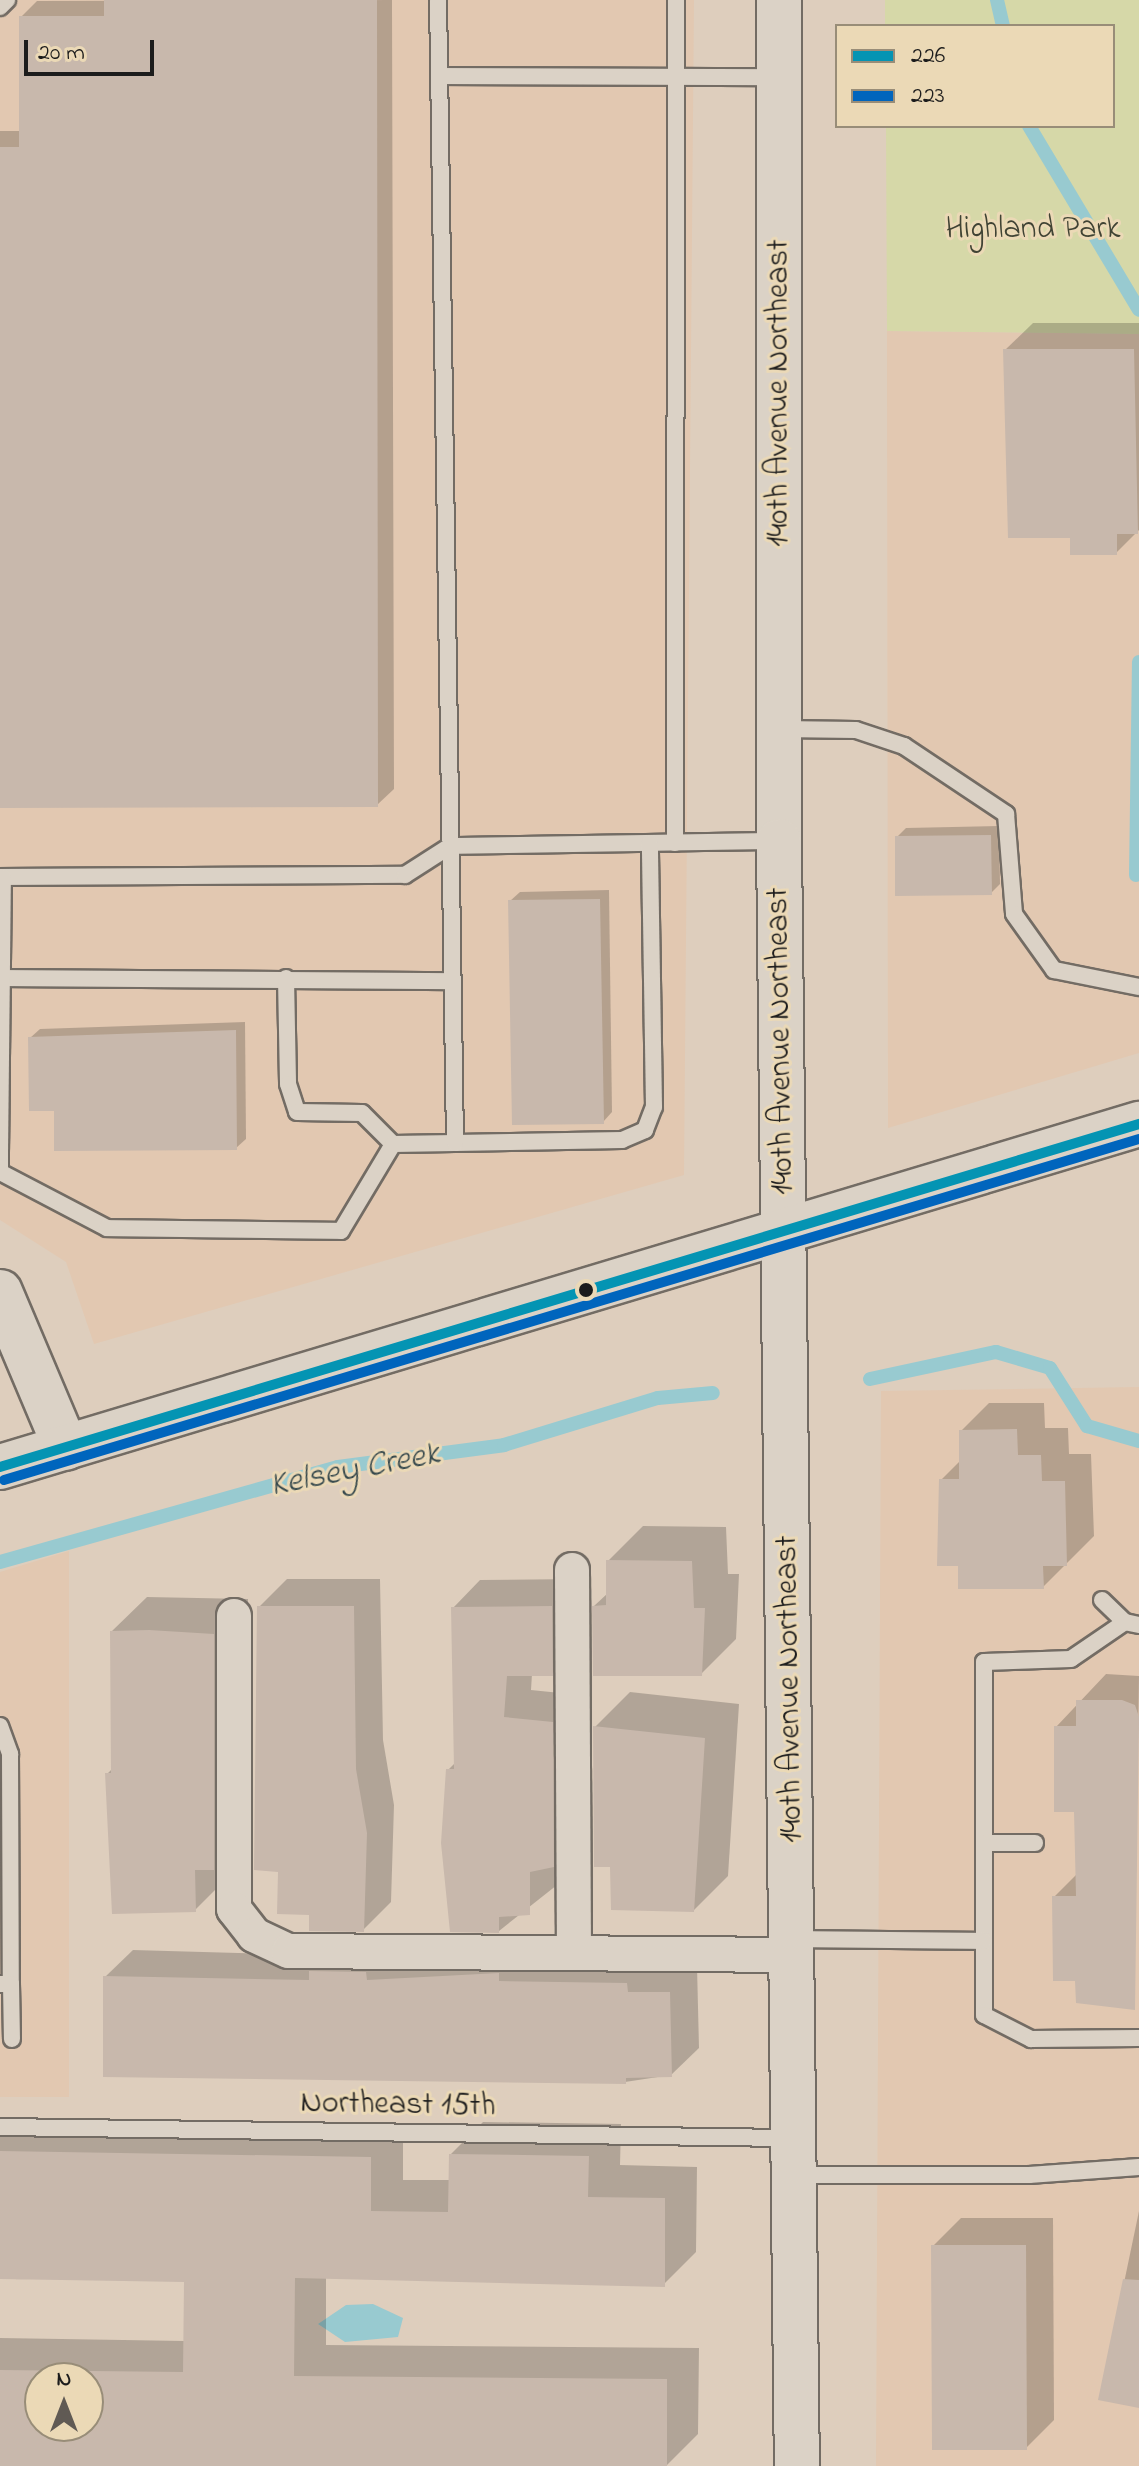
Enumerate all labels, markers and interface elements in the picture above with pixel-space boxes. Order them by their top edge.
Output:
scale bar [28,24,158,74]
legend [835,24,1115,128]
text: 20 m [38,36,85,71]
text: 226 [911,39,945,74]
text: 223 [911,79,945,114]
park label: Highland Park [946,211,1120,249]
street label: 140th Avenue Northeast [761,239,799,547]
street label: 140th Avenue Northeast [760,887,804,1195]
unlabelled marker [578,1282,594,1298]
water label: Kelsey Creek [267,1435,443,1507]
street label: 140th Avenue Northeast [769,1535,813,1843]
street label: Northeast 15th [300,2085,496,2127]
north arrow [24,2362,104,2442]
text: N [57,2364,71,2396]

